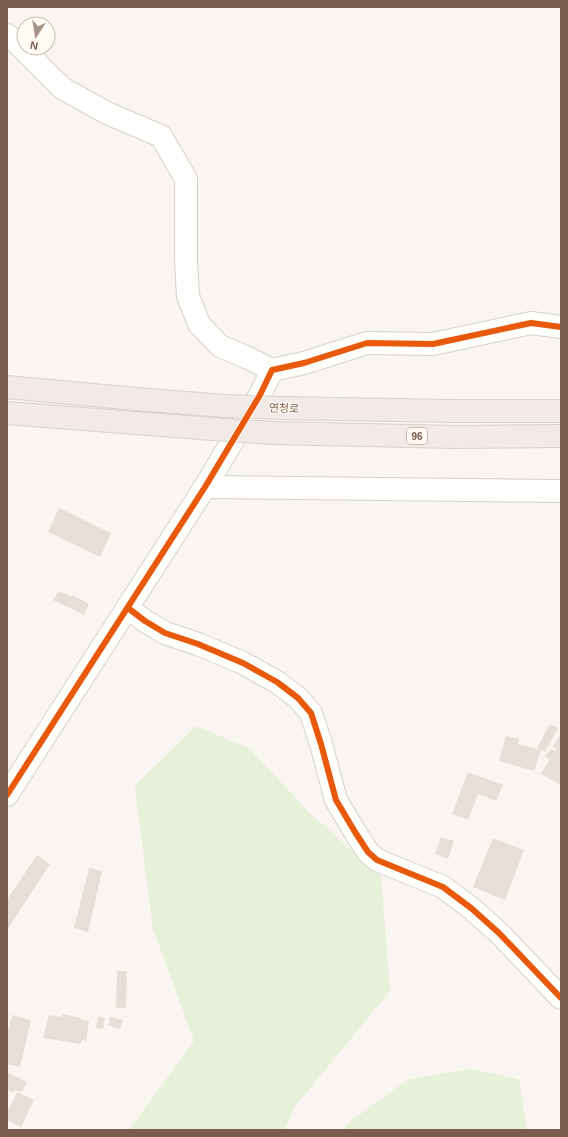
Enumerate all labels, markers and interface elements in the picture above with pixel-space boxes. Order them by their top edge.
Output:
north arrow [16,16,56,56]
text: N [29,39,39,52]
street label: 연청로 [269,401,299,415]
road number: 96 [407,428,427,444]

